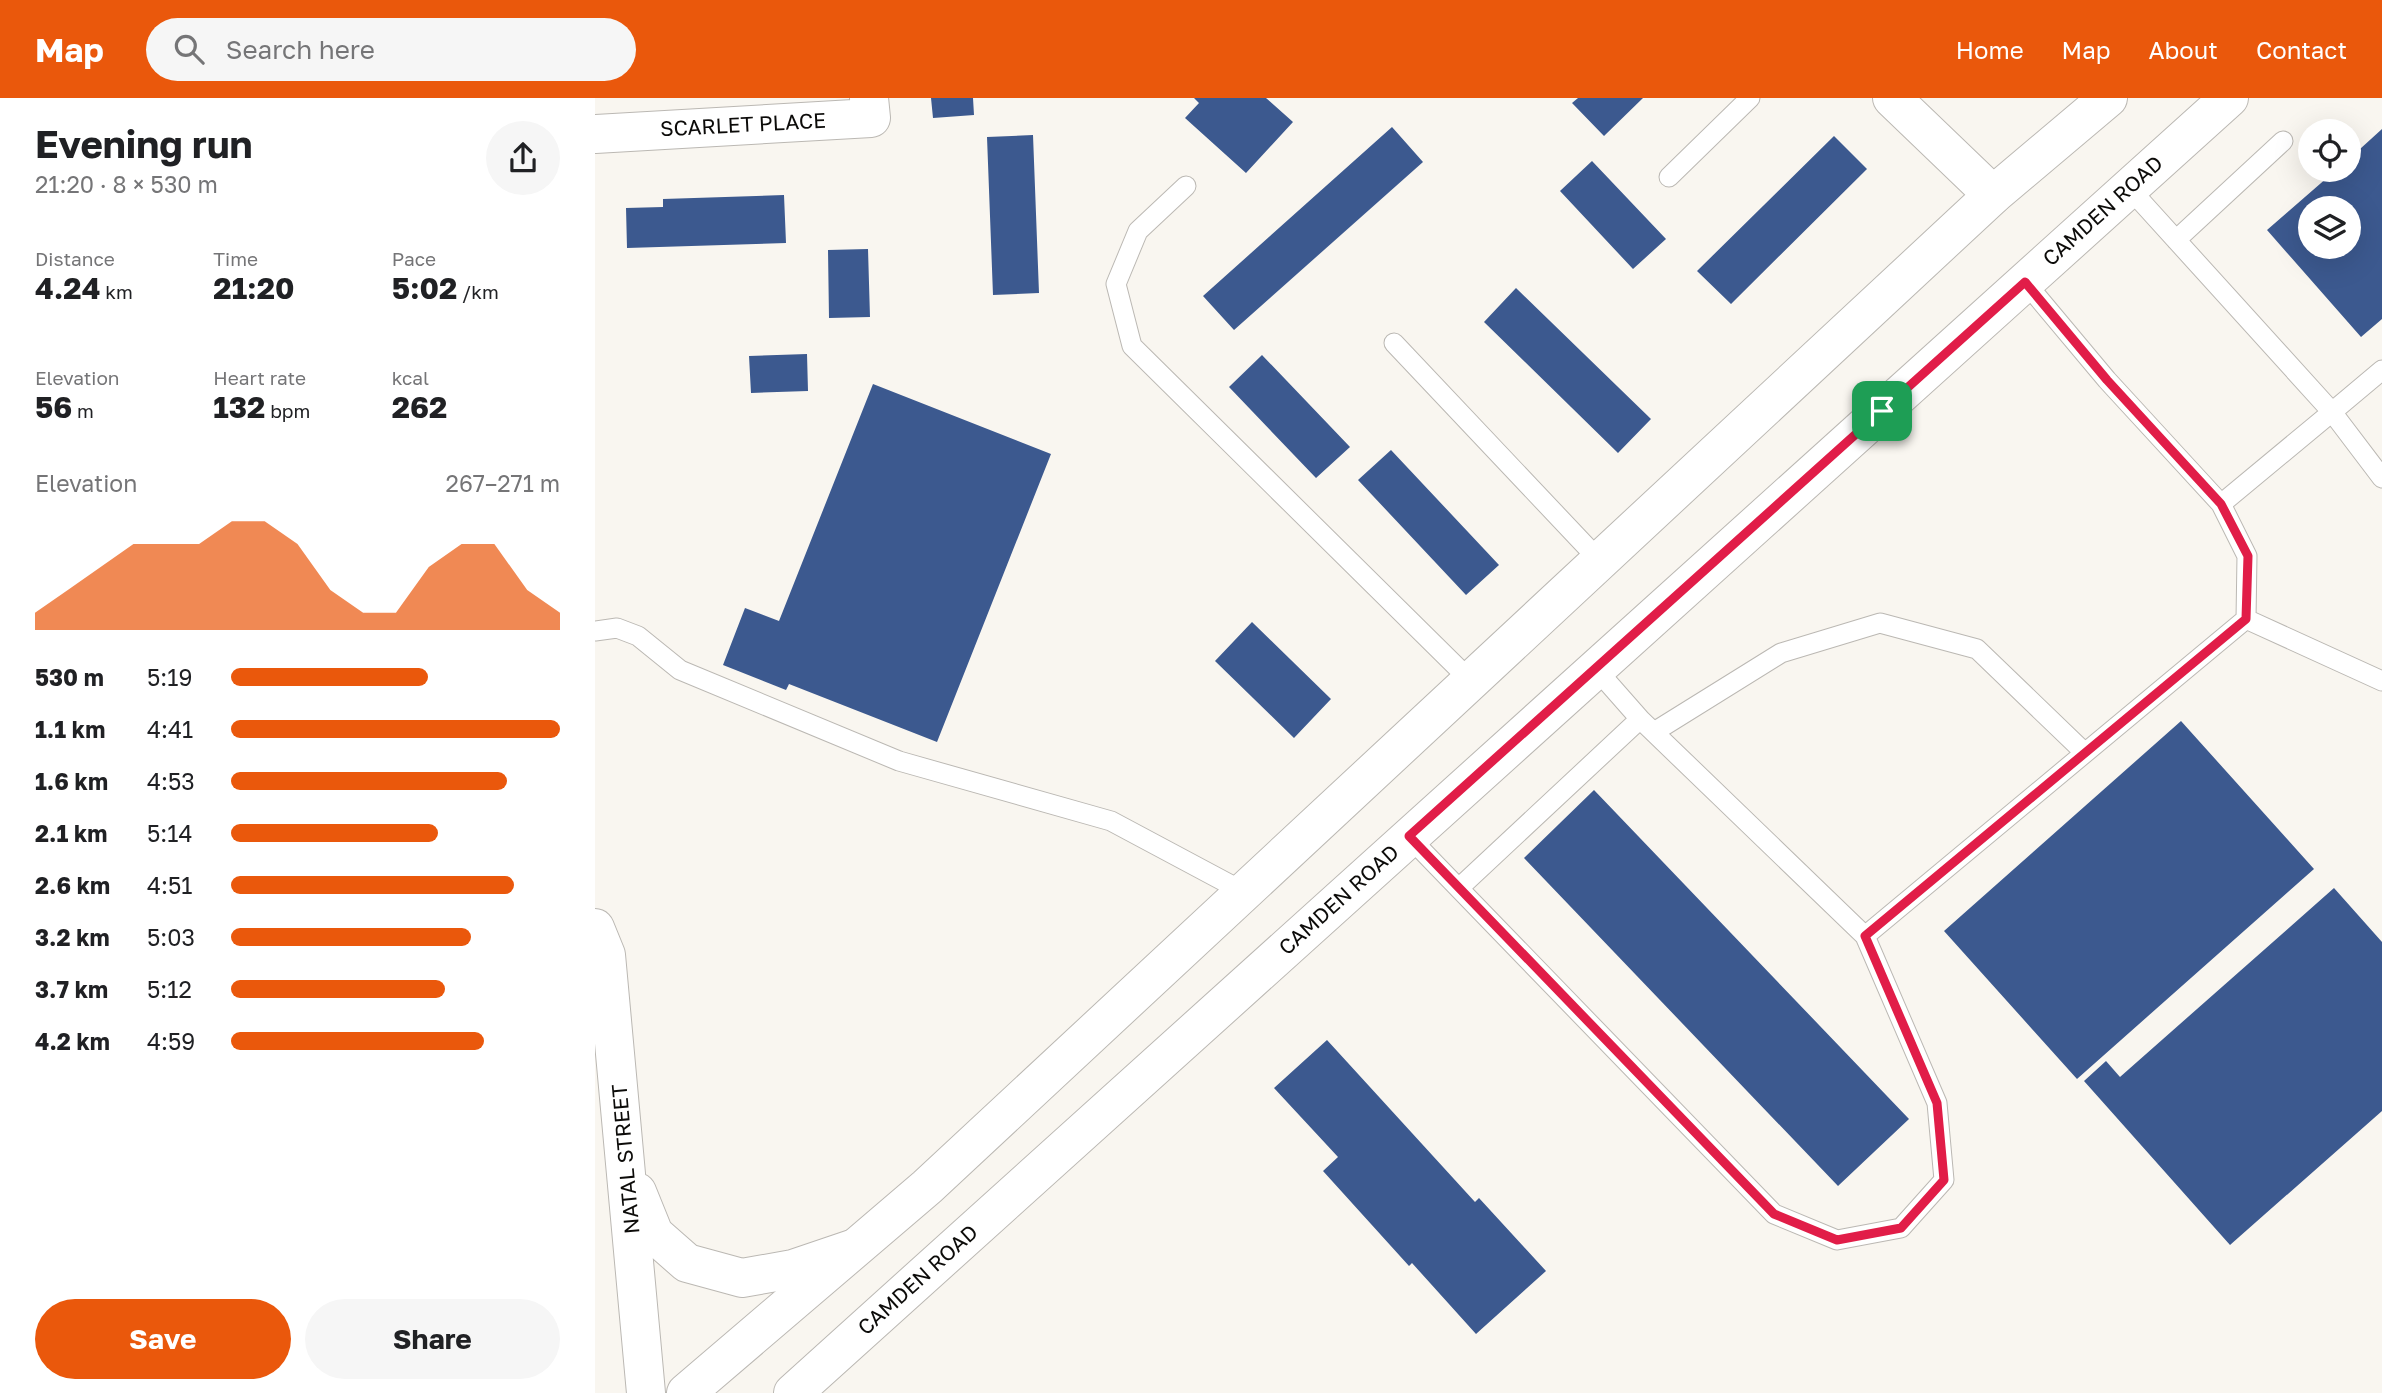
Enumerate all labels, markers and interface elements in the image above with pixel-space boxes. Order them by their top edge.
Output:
search box [146,18,636,81]
text: Map [35,30,104,69]
icon: search [170,30,208,68]
text: Search here [226,34,375,65]
text: Home [1956,35,2024,64]
text: Map [2062,35,2111,64]
text: About [2149,35,2218,64]
text: Contact [2256,35,2347,64]
street label: SCARLET PLACE [659,107,827,141]
map controls [2298,119,2361,259]
button: locate [2298,119,2361,182]
text: Evening run [35,121,253,166]
button: share [486,121,560,195]
street label: CAMDEN ROAD [2037,149,2168,271]
text: 21:20 · 8 × 530 m [35,170,218,198]
button: layers [2298,196,2361,259]
text: Distance [35,247,115,270]
text: Time [213,247,258,270]
text: Pace [392,247,436,270]
text: 4.24 [35,270,100,306]
text: 21:20 [213,270,294,306]
text: 5:02 [392,270,457,306]
text: km [100,280,133,303]
text: /km [457,280,499,303]
text: Elevation [35,366,120,389]
text: Heart rate [213,366,306,389]
text: kcal [392,366,429,389]
pin [1852,381,1912,441]
text: 56 [35,389,72,425]
text: 132 [213,389,265,425]
text: 262 [392,389,447,425]
icon: arrive [1863,392,1901,430]
text: m [72,399,94,422]
text: bpm [265,399,310,422]
text: Elevation [35,469,137,497]
text: 267–271 m [446,469,560,497]
text: 530 m [35,663,104,691]
text: 5:19 [147,663,192,691]
text: 1.1 km [35,715,105,743]
text: 4:41 [147,715,193,743]
text: 1.6 km [35,767,108,795]
text: 4:53 [147,767,195,795]
text: 2.1 km [35,819,107,847]
text: 5:14 [147,819,192,847]
street label: CAMDEN ROAD [1273,838,1404,960]
text: 2.6 km [35,871,110,899]
text: 4:51 [147,871,192,899]
text: 3.2 km [35,923,110,951]
text: 5:03 [147,923,195,951]
text: 3.7 km [35,975,108,1003]
text: 5:12 [147,975,192,1003]
text: 4.2 km [35,1027,110,1055]
text: 4:59 [147,1027,195,1055]
street label: NATAL STREET [606,1083,645,1235]
street label: CAMDEN ROAD [852,1218,983,1340]
button: Save [35,1299,291,1379]
button: Share [305,1299,560,1379]

